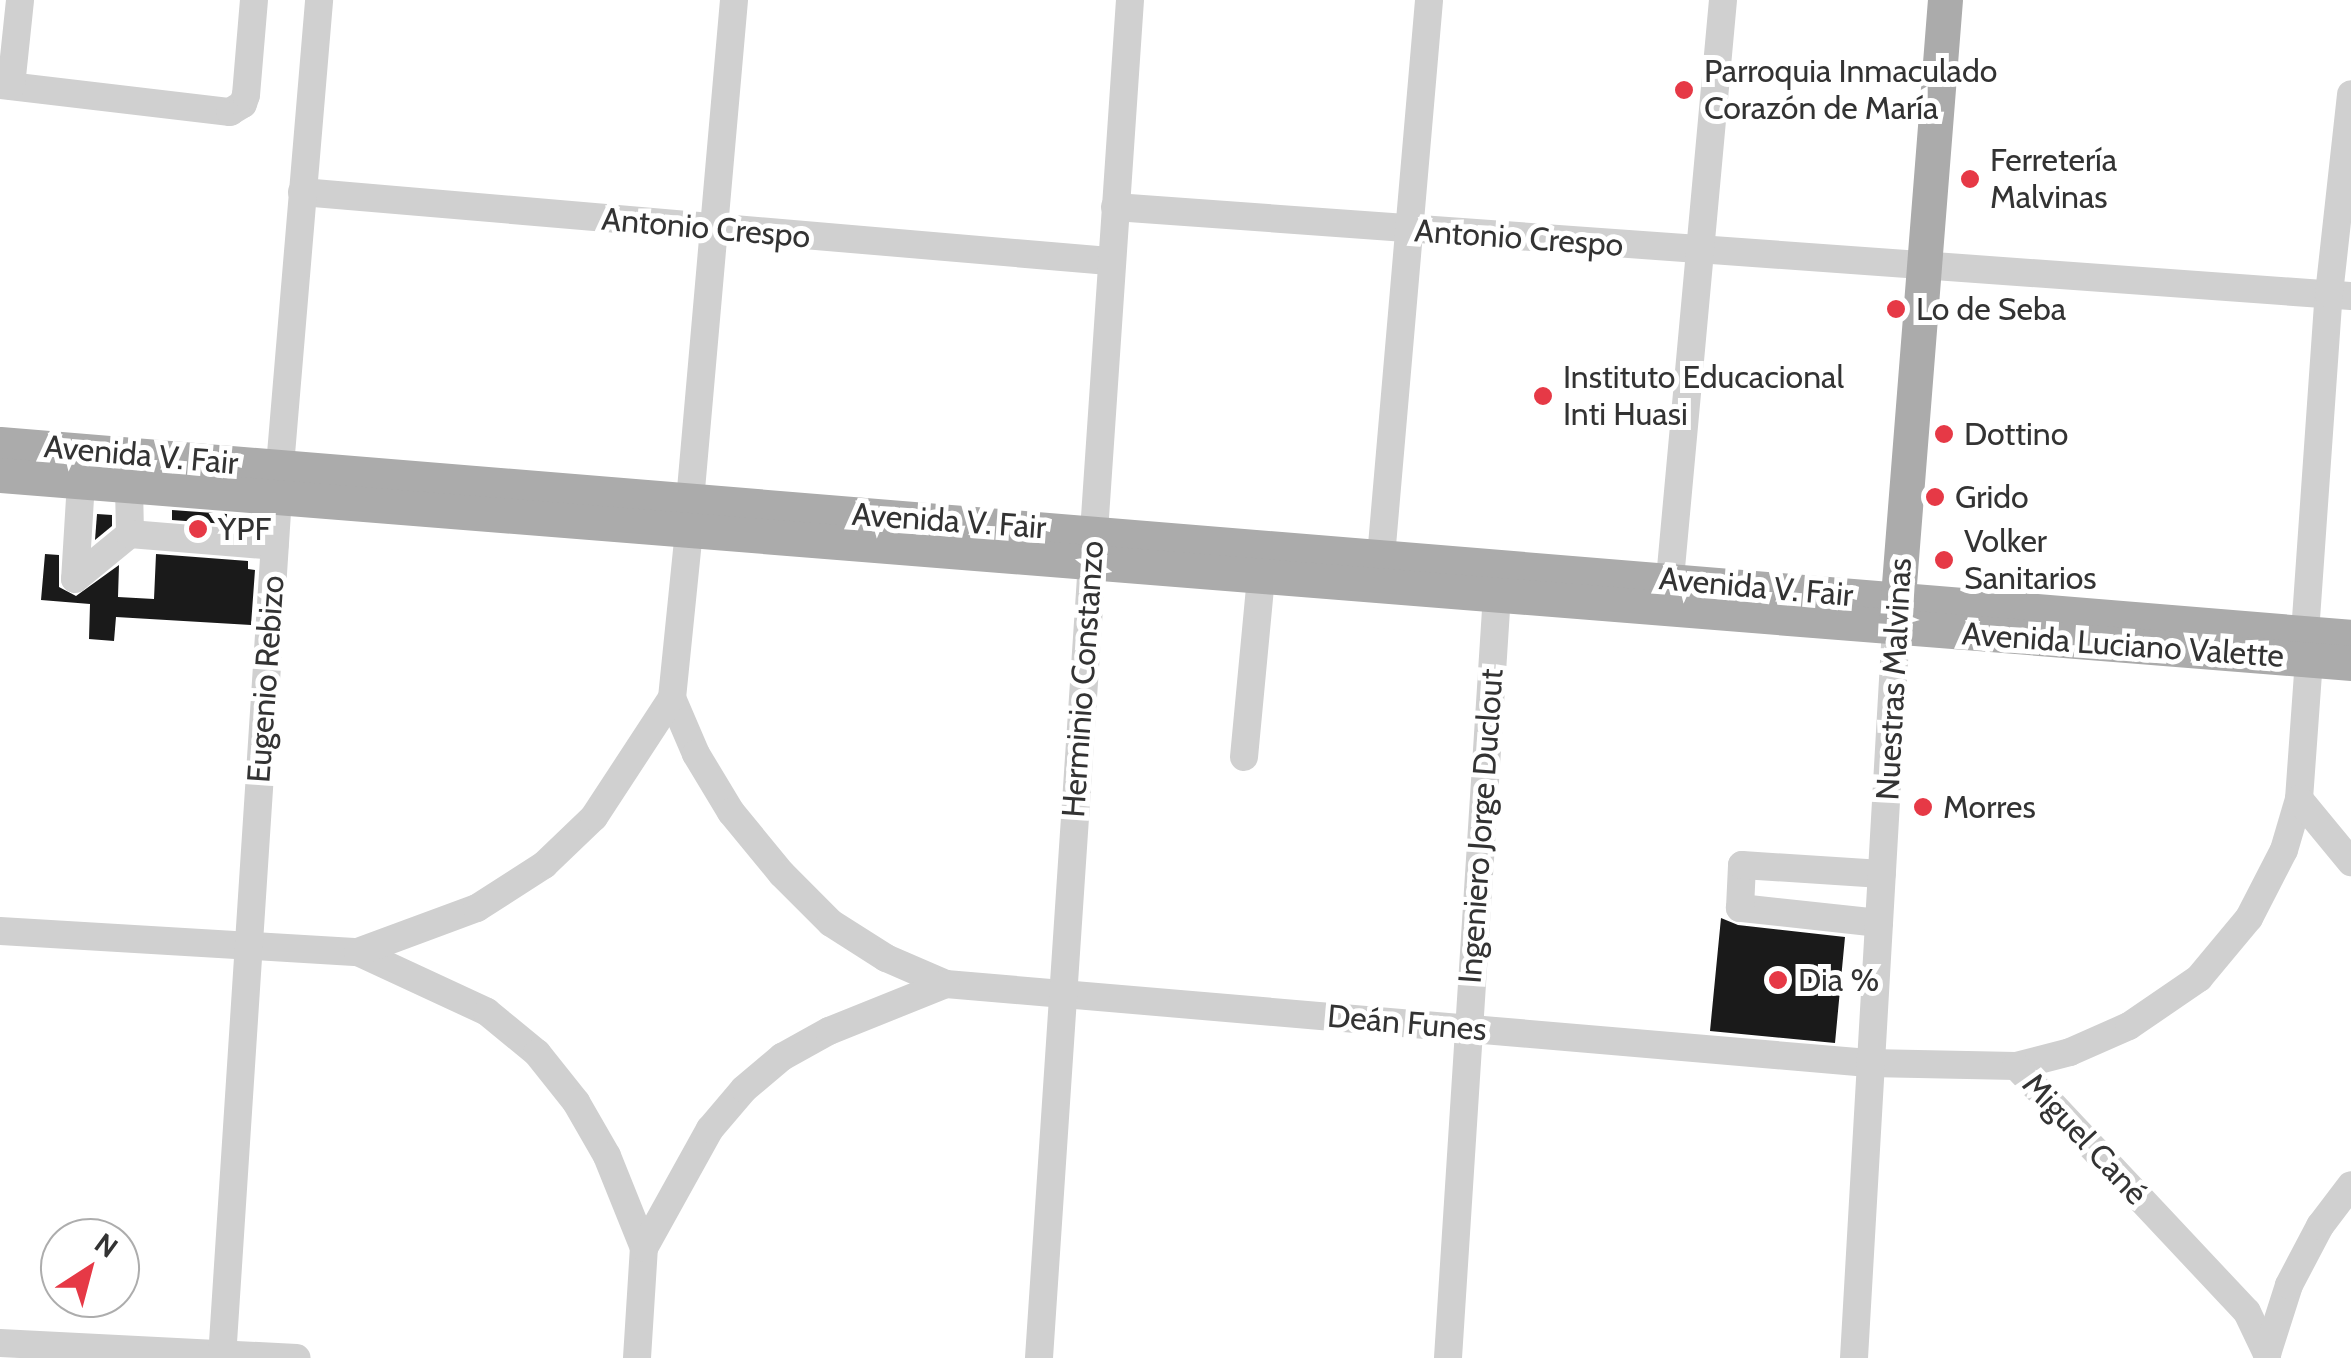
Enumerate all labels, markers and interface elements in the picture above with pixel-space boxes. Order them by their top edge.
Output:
place label: Parroquia Inmaculado Corazón de María [1704,53,1997,128]
marker: Parroquia Inmaculado Corazón de María [1673,79,1695,101]
place label: Ferretería Malvinas [1990,142,2117,217]
marker: Ferretería Malvinas [1959,168,1981,190]
street label: Antonio Crespo [600,200,812,256]
street label: Antonio Crespo [1413,212,1625,264]
place label: Lo de Seba [1916,290,2066,328]
marker: Lo de Seba [1885,298,1907,320]
place label: Instituto Educacional Inti Huasi [1563,359,1844,434]
marker: Instituto Educacional Inti Huasi [1532,385,1554,407]
place label: Dottino [1964,415,2068,453]
marker: Dottino [1933,423,1955,445]
street label: Avenida V. Fair [42,427,240,483]
place label: Grido [1955,478,2029,516]
marker: Grido [1924,486,1946,508]
street label: Avenida V. Fair [851,495,1047,547]
place label: YPF [218,510,271,548]
marker: YPF [187,518,209,540]
place label: Volker Sanitarios [1964,523,2097,598]
street label: Herminio Constanzo [1054,539,1112,819]
marker: Volker Sanitarios [1933,549,1955,571]
street label: Nuestras Malvinas [1868,557,1920,801]
street label: Avenida V. Fair [1657,559,1855,615]
street label: Eugenio Rebizo [240,574,292,784]
street label: Avenida Luciano Valette [1961,615,2285,675]
street label: Ingeniero Jorge Duclout [1451,667,1511,985]
place label: Morres [1943,788,2036,826]
marker: Morres [1912,796,1934,818]
place label: Dia % [1798,961,1879,999]
marker: Dia % [1767,969,1789,991]
street label: Deán Funes [1326,997,1488,1049]
street label: Miguel Cané [2014,1065,2156,1213]
north arrow [40,1218,140,1318]
text: N [88,1226,124,1265]

